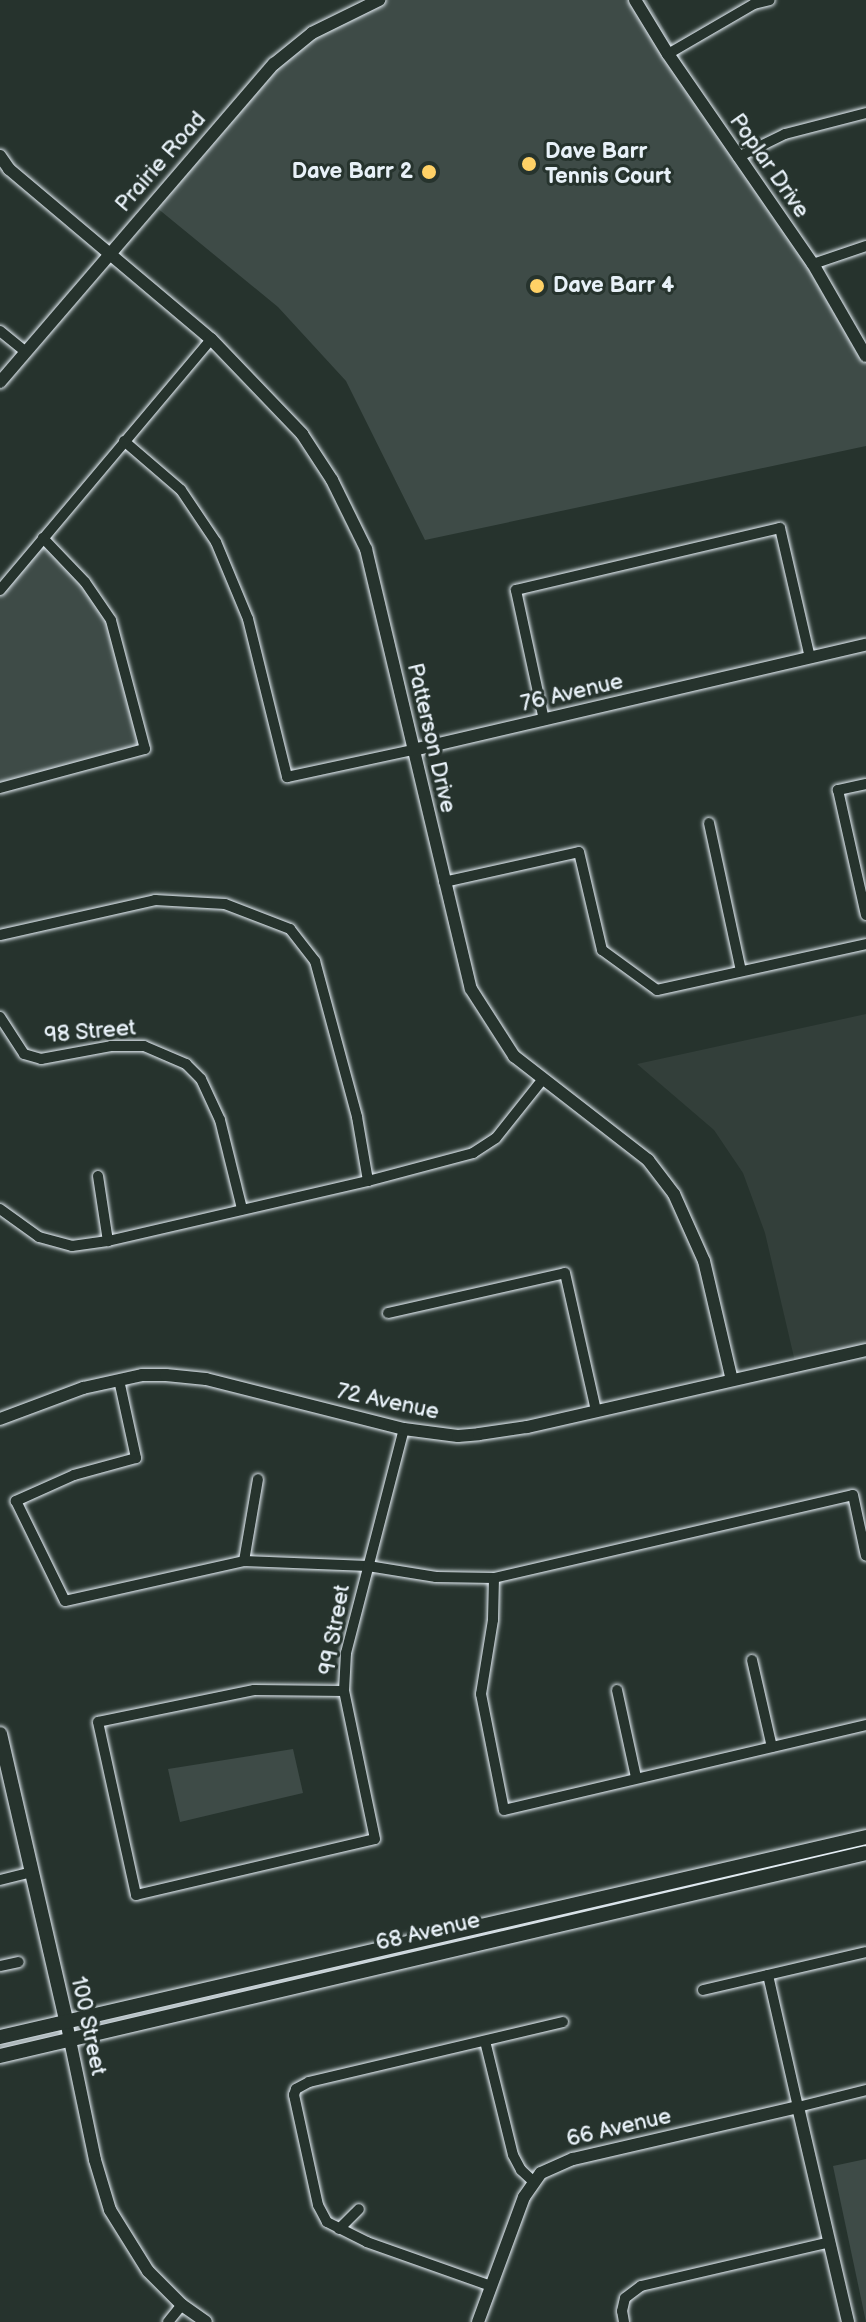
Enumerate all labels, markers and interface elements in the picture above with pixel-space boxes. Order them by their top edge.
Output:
street label: Prairie Road [110,106,212,218]
street label: Poplar Drive [723,109,815,223]
place label: Dave Barr Tennis Court [545,138,671,190]
marker: Dave Barr Tennis Court [520,155,538,173]
place label: Dave Barr 2 [292,159,413,185]
marker: Dave Barr 2 [420,163,438,181]
place label: Dave Barr 4 [553,273,674,299]
marker: Dave Barr 4 [528,277,546,295]
street label: Patterson Drive [401,661,461,815]
street label: 76 Avenue [518,668,626,718]
street label: 98 Street [43,1015,137,1049]
street label: 72 Avenue [335,1378,441,1426]
street label: 99 Street [314,1583,356,1677]
street label: 68 Avenue [373,1907,483,1957]
street label: 100 Street [65,1974,111,2078]
street label: 66 Avenue [564,2103,674,2153]

